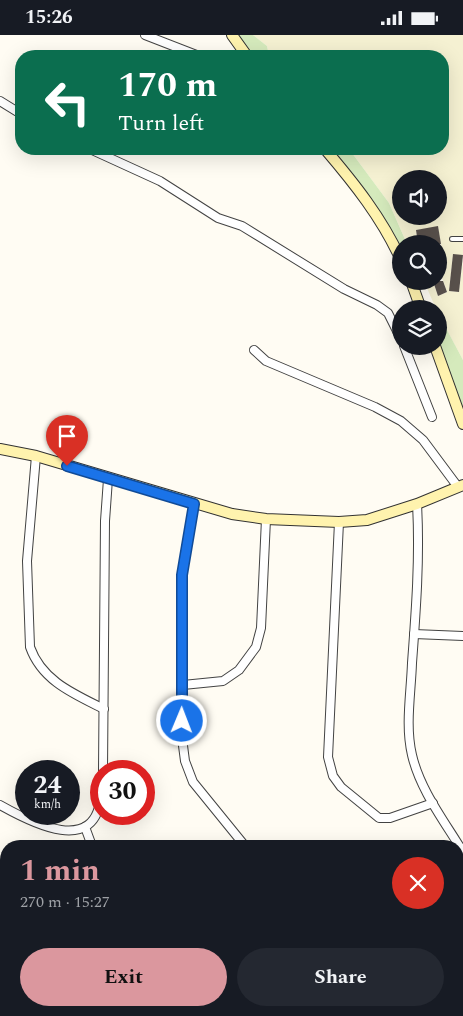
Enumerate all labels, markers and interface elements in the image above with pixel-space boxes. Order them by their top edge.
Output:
text: 15:26 [25,3,73,32]
text: 170 m [118,59,217,112]
icon: left [35,70,100,135]
text: Turn left [118,107,204,140]
map controls [392,170,447,355]
button: sound [392,170,447,225]
button: search [392,235,447,290]
button: layers [392,300,447,355]
pin [46,415,88,466]
icon: arrive [53,422,81,450]
position arrow [155,694,207,746]
speed limit sign: 30 [90,760,155,825]
text: 24 [33,767,62,805]
text: km/h [34,795,61,814]
text: 1 min [20,848,100,894]
button: close [392,857,444,909]
text: 270 m · 15:27 [20,890,110,914]
button: Exit [20,948,227,1006]
button: Share [237,948,444,1006]

